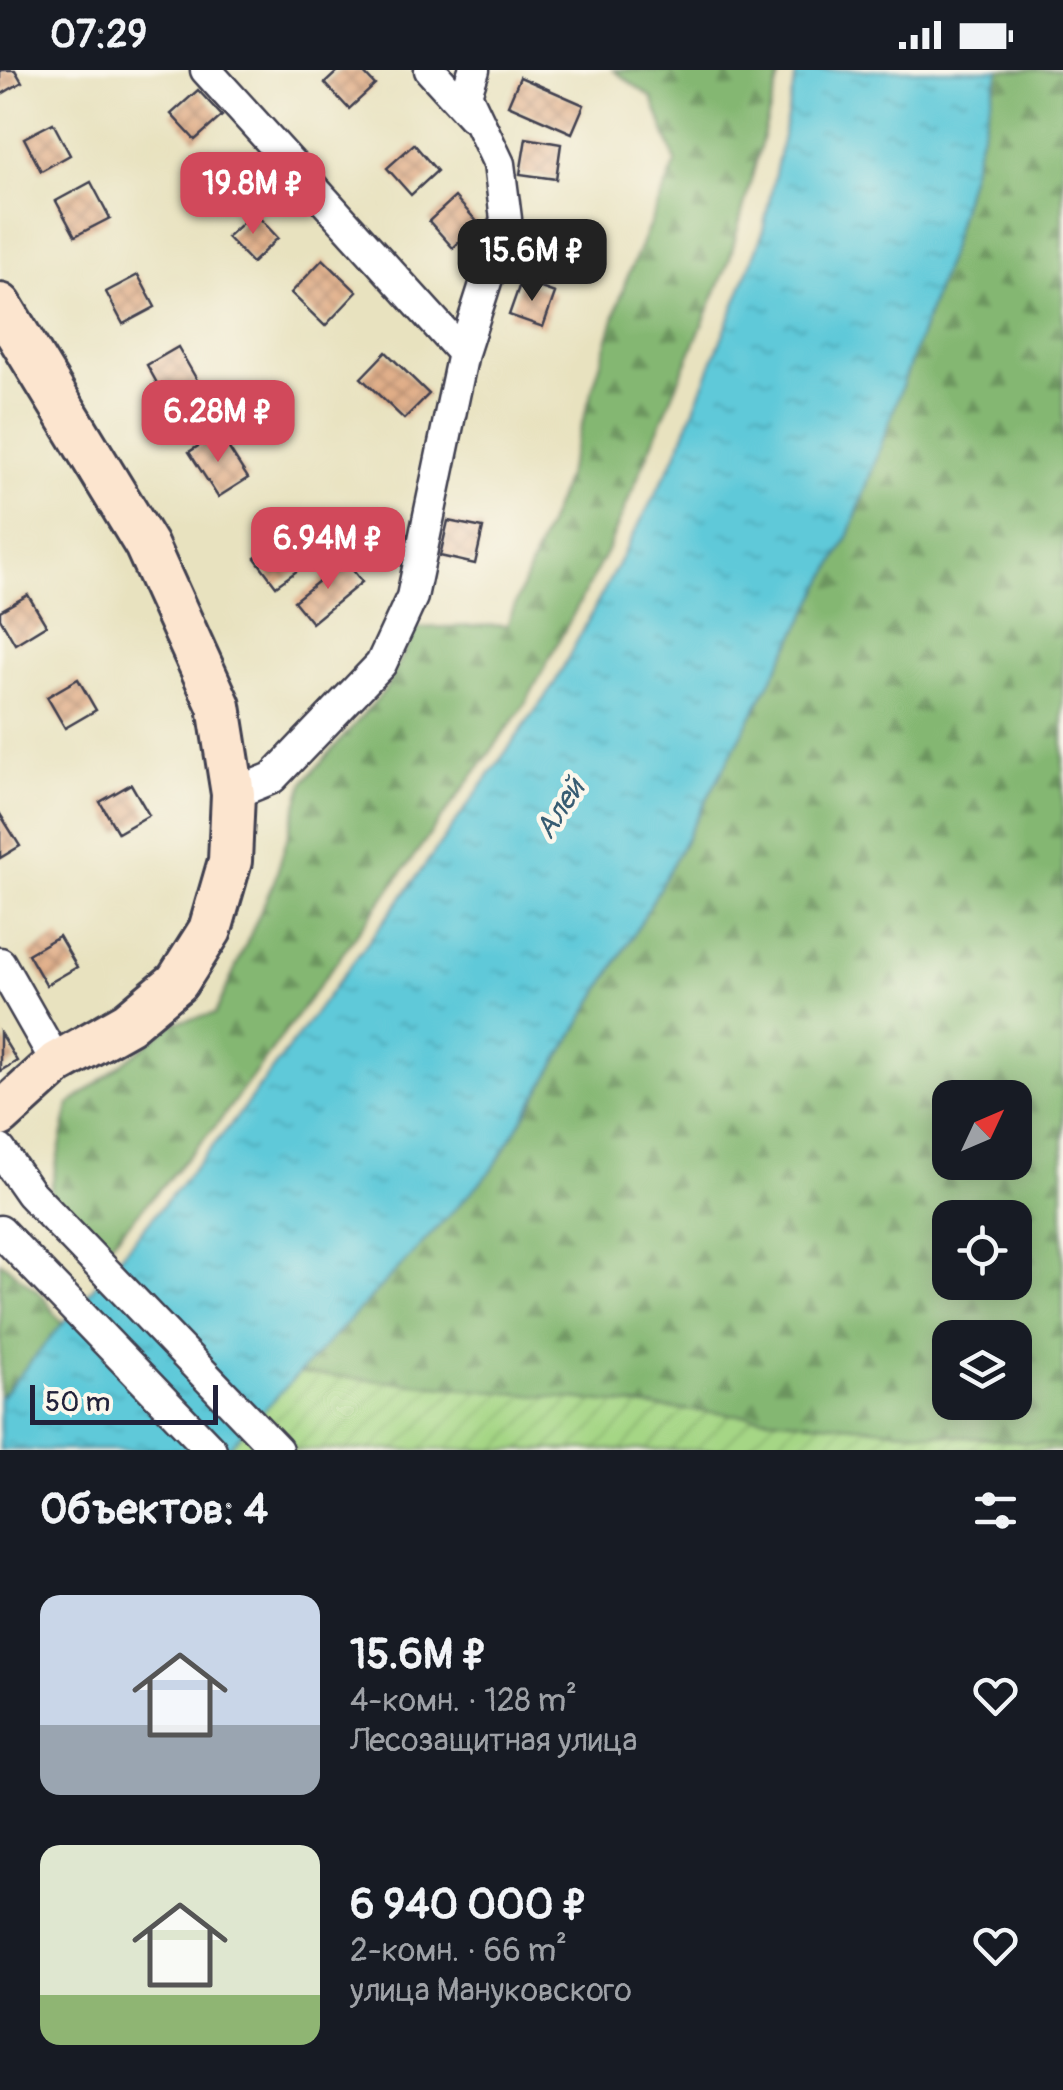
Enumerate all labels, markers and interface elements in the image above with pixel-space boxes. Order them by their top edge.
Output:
text: 07:29 [50,11,147,59]
pin: 19.8M ₽ [161,152,345,237]
text: 19.8M ₽ [202,164,304,204]
pin: 15.6M ₽ [440,219,624,304]
text: 15.6M ₽ [480,231,584,271]
pin: 6.28M ₽ [126,380,310,465]
text: 6.28M ₽ [164,392,272,432]
pin: 6.94M ₽ [236,507,420,592]
text: 6.94M ₽ [273,519,383,559]
water label: Алей [527,770,594,846]
north arrow [932,1080,1032,1180]
map controls [932,1080,1032,1420]
button: locate [932,1200,1032,1300]
button: layers [932,1320,1032,1420]
scale bar [30,1380,218,1424]
text: 50 m [45,1385,110,1420]
icon: filters [968,1483,1023,1538]
text: Объектов: 4 [40,1484,268,1536]
text: 15.6M ₽ [350,1629,487,1681]
icon: home [120,1635,240,1755]
icon: heart [968,1668,1023,1723]
text: 4-комн. · 128 m² [350,1681,577,1721]
text: Лесозащитная улица [350,1721,637,1761]
text: 6 940 000 ₽ [350,1879,588,1931]
icon: home [120,1885,240,2005]
icon: heart [968,1918,1023,1973]
text: 2-комн. · 66 m² [350,1931,567,1971]
text: улица Мануковского [350,1971,632,2011]

